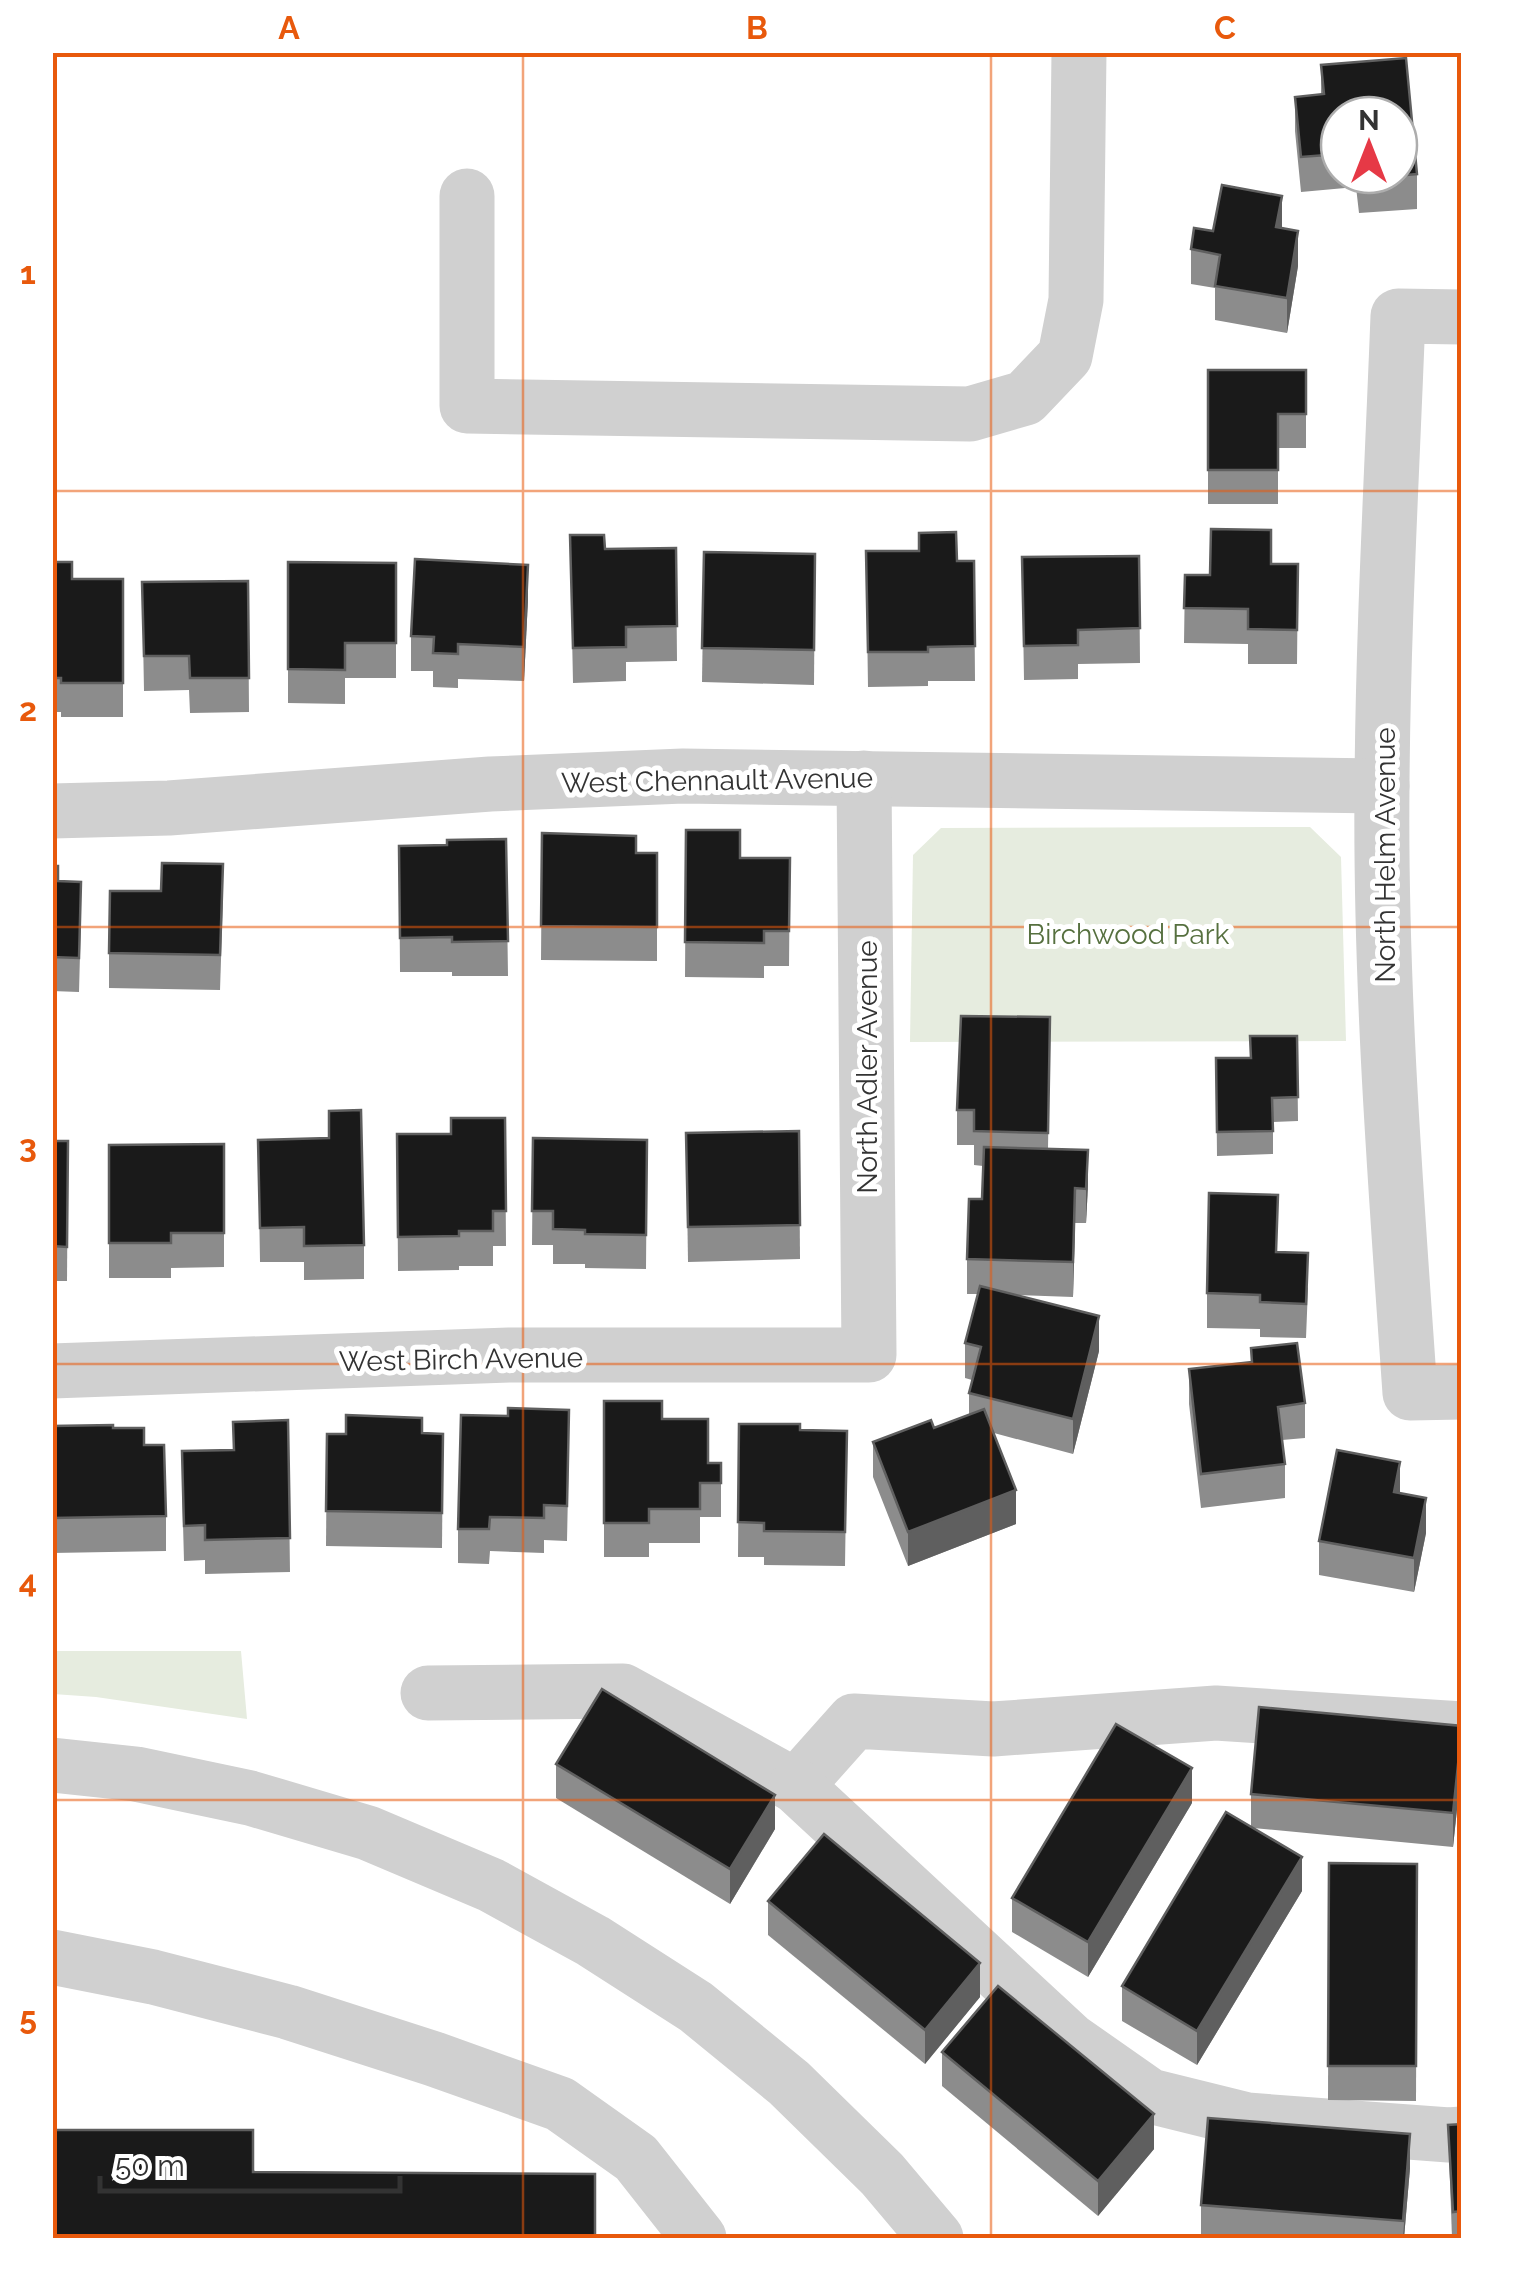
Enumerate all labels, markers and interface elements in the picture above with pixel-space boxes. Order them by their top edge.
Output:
text: A [278,9,300,46]
text: B [746,9,768,46]
text: C [1214,9,1236,46]
north arrow [1319,95,1419,195]
text: N [1358,104,1380,137]
text: 1 [20,254,36,291]
text: 2 [19,691,37,728]
street label: North Helm Avenue [1369,727,1402,983]
street label: West Chennault Avenue [561,761,873,800]
park label: Birchwood Park [1027,918,1230,951]
street label: North Adler Avenue [851,940,884,1194]
text: 3 [19,1127,37,1164]
street label: West Birch Avenue [339,1341,583,1378]
text: 4 [19,1563,37,1600]
text: 5 [19,1999,37,2036]
scale bar [100,2131,400,2193]
text: 50 m [115,2148,185,2183]

